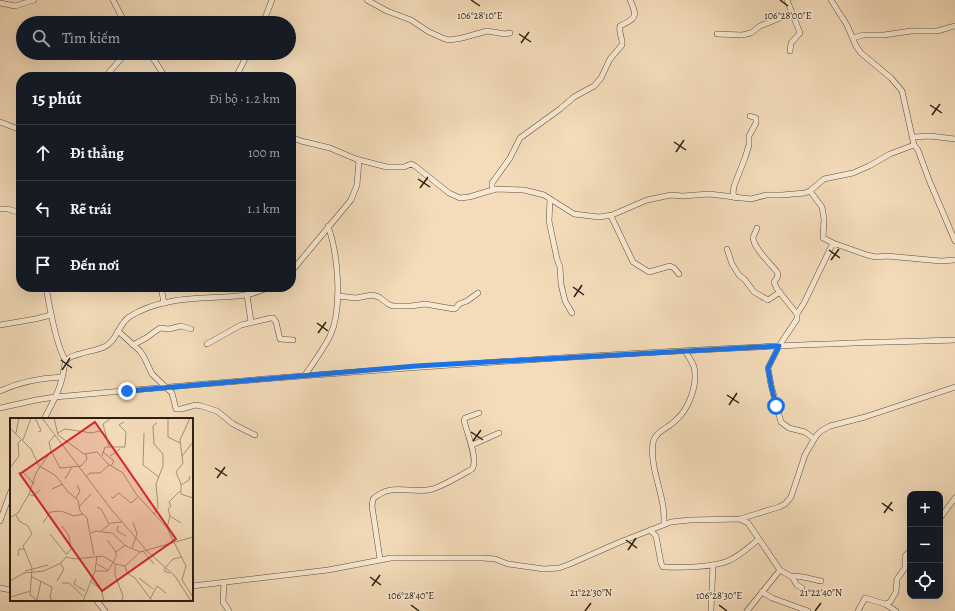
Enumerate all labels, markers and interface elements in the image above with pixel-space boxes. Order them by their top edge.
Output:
text: 106°28'10"E [457,9,503,22]
text: 106°28'00"E [764,9,812,22]
search box [16,16,296,60]
icon: search [30,27,52,49]
text: Tìm kiếm [62,28,120,48]
text: 15 phút [32,87,82,110]
text: Đi bộ · 1.2 km [209,90,280,107]
icon: ahead [32,142,54,164]
text: Đi thẳng [70,143,124,163]
text: 100 m [248,144,280,161]
icon: left [32,198,54,220]
text: Rẽ trái [70,199,111,219]
text: 1.1 km [247,200,280,217]
icon: arrive [32,254,54,276]
text: Đến nơi [70,255,119,275]
route end [118,382,136,400]
route start [767,397,785,415]
inset map [10,418,193,601]
map controls [907,491,943,599]
button: + [907,491,943,527]
button: − [907,527,943,563]
button: locate [907,563,943,599]
text: 21°22'30"N [570,586,612,599]
text: 21°22'40"N [800,586,842,599]
text: 106°28'40"E [388,589,434,602]
text: 106°28'30"E [696,589,742,602]

